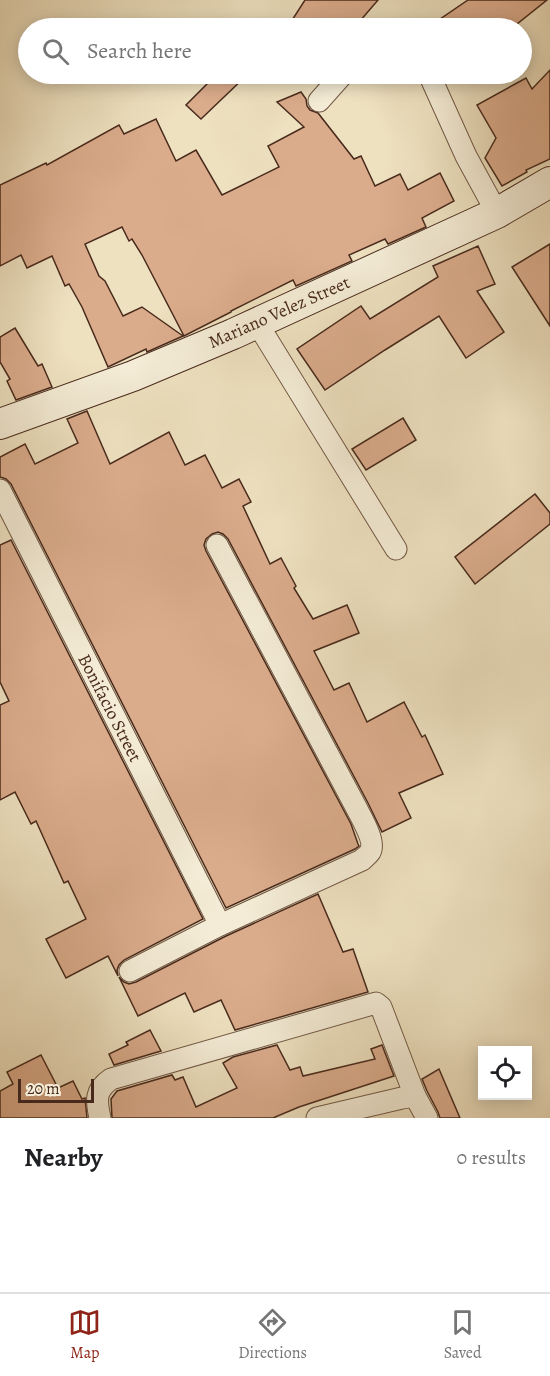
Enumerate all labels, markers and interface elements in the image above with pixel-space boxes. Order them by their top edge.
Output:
search box [18,18,532,84]
icon: search [39,35,72,68]
text: Search here [87,36,192,66]
street label: Mariano Velez Street [204,270,354,354]
street label: Bonifacio Street [72,650,148,766]
map controls [478,1046,532,1100]
button: locate [478,1046,532,1100]
scale bar [18,1076,94,1104]
text: 20 m [27,1078,60,1100]
text: Nearby [24,1140,103,1175]
text: 0 results [457,1144,526,1171]
tab: Map [68,1306,101,1364]
tab: Directions [238,1306,307,1364]
tab: Saved [444,1306,482,1364]

